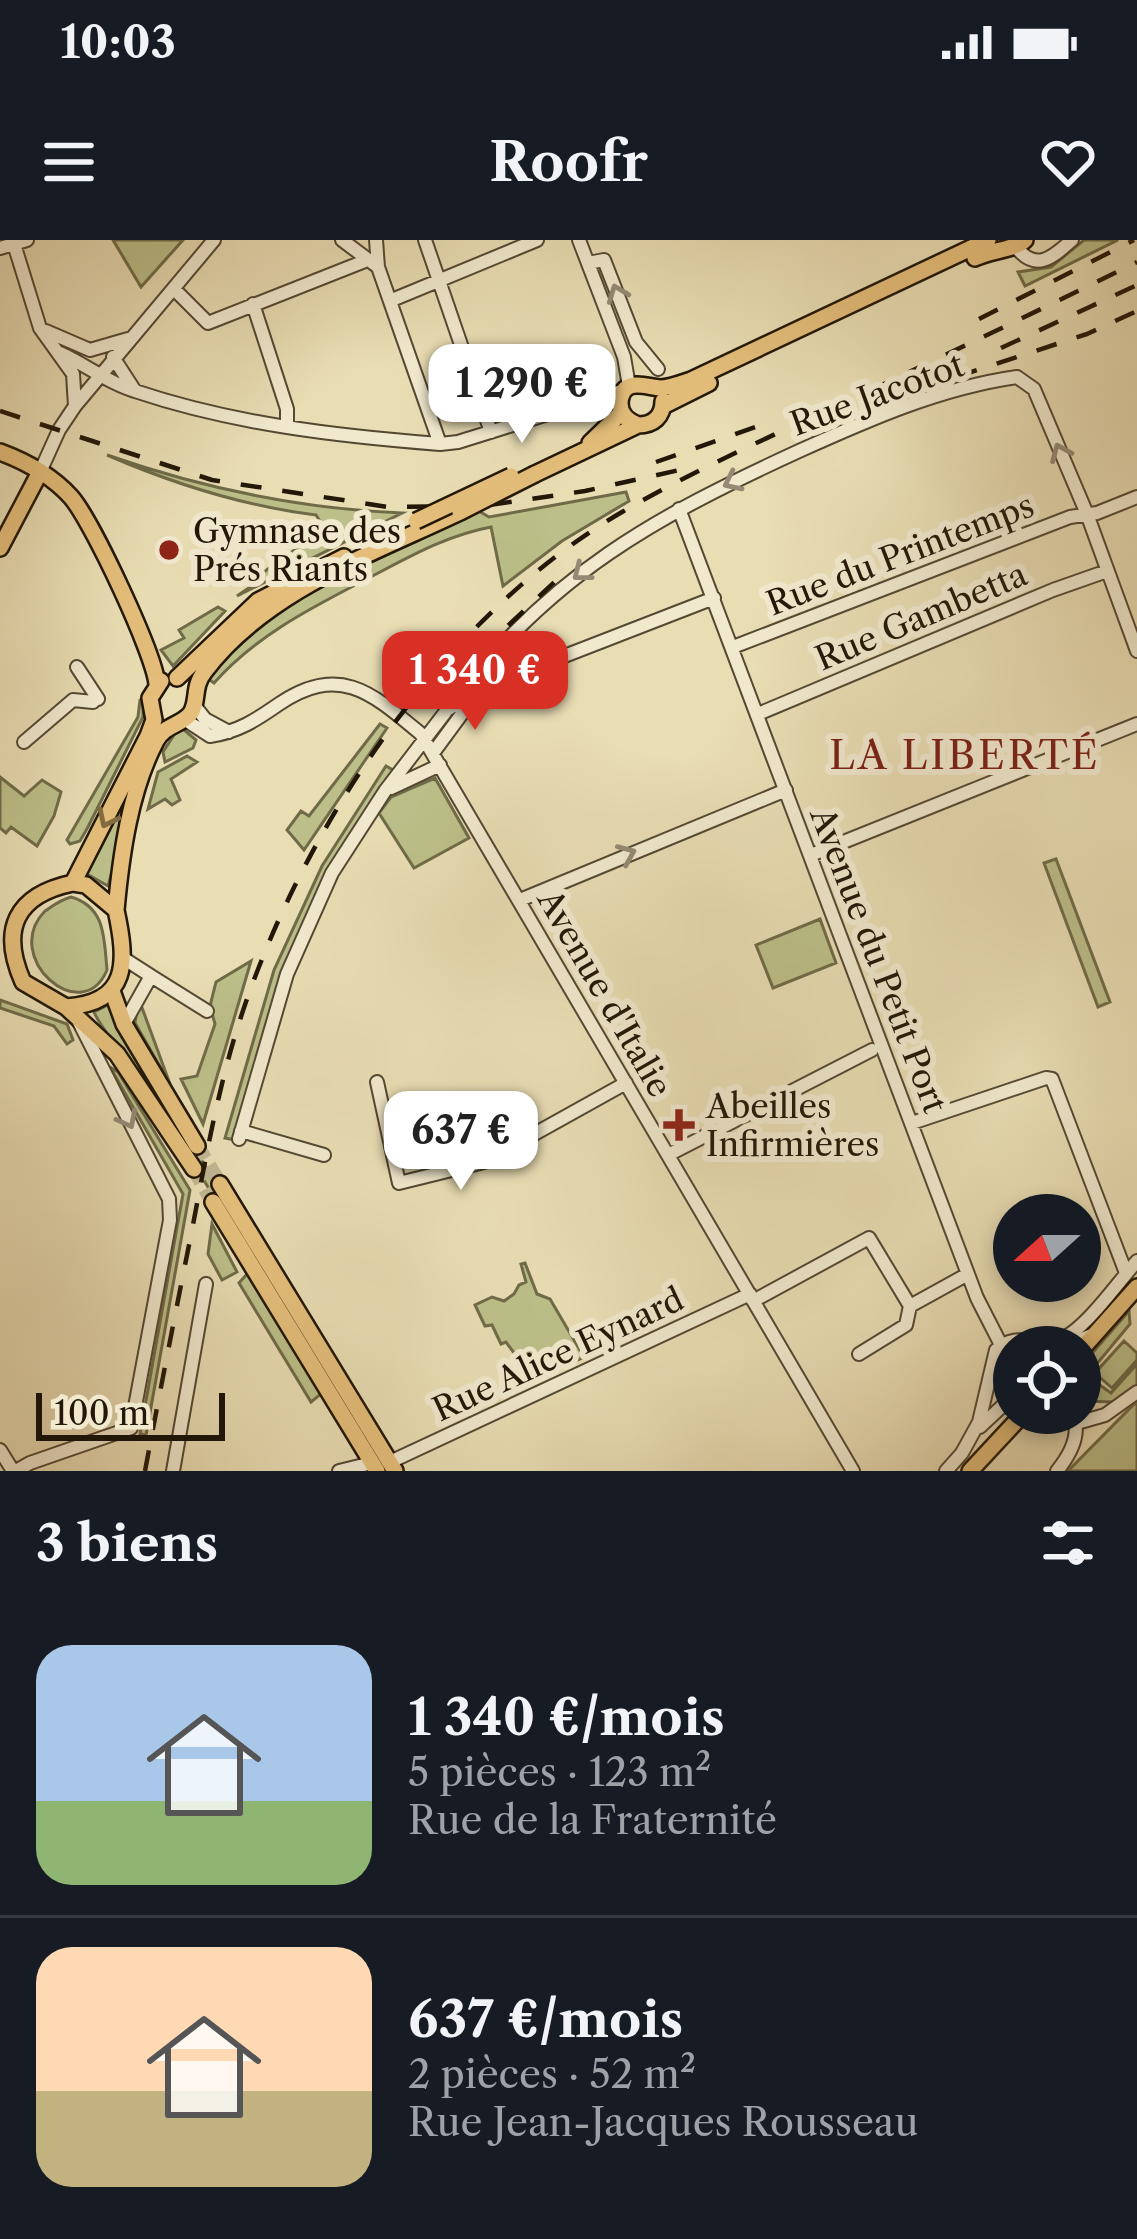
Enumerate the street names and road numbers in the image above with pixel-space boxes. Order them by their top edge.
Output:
street label: Rue Jacotot [785,344,970,445]
street label: Rue du Printemps [761,485,1040,624]
street label: Rue Gambetta [809,553,1034,679]
street label: Avenue du Petit Port [801,801,956,1119]
street label: Avenue d'Italie [528,881,680,1104]
street label: Rue Alice Eynard [426,1278,690,1430]

